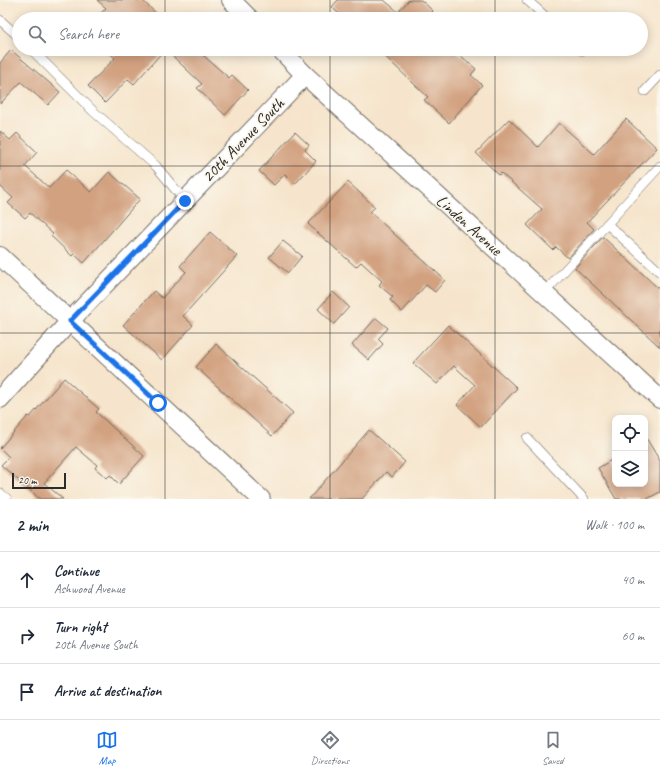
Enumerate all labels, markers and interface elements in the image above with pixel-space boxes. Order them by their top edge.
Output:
search box [12,12,648,56]
icon: search [26,23,48,45]
text: Search here [58,25,119,44]
street label: 20th Avenue South [197,92,290,187]
street label: Linden Avenue [432,190,507,261]
route end [176,192,194,210]
route start [149,394,167,412]
map controls [612,415,648,487]
button: locate [612,415,648,451]
button: layers [612,451,648,487]
scale bar [12,471,66,490]
text: 20 m [18,473,37,487]
text: 2 min [16,515,49,536]
text: Walk · 100 m [585,517,644,533]
text: Continue [54,562,99,581]
icon: ahead [16,569,38,591]
text: 40 m [622,572,644,588]
text: Ashwood Avenue [54,581,125,597]
text: Turn right [54,618,107,637]
icon: right [16,625,38,647]
text: 60 m [622,628,644,644]
text: 20th Avenue South [54,637,138,653]
icon: arrive [16,681,38,703]
text: Arrive at destination [54,682,161,701]
tab: Map [96,729,118,767]
tab: Directions [311,729,349,767]
tab: Saved [542,729,564,767]

